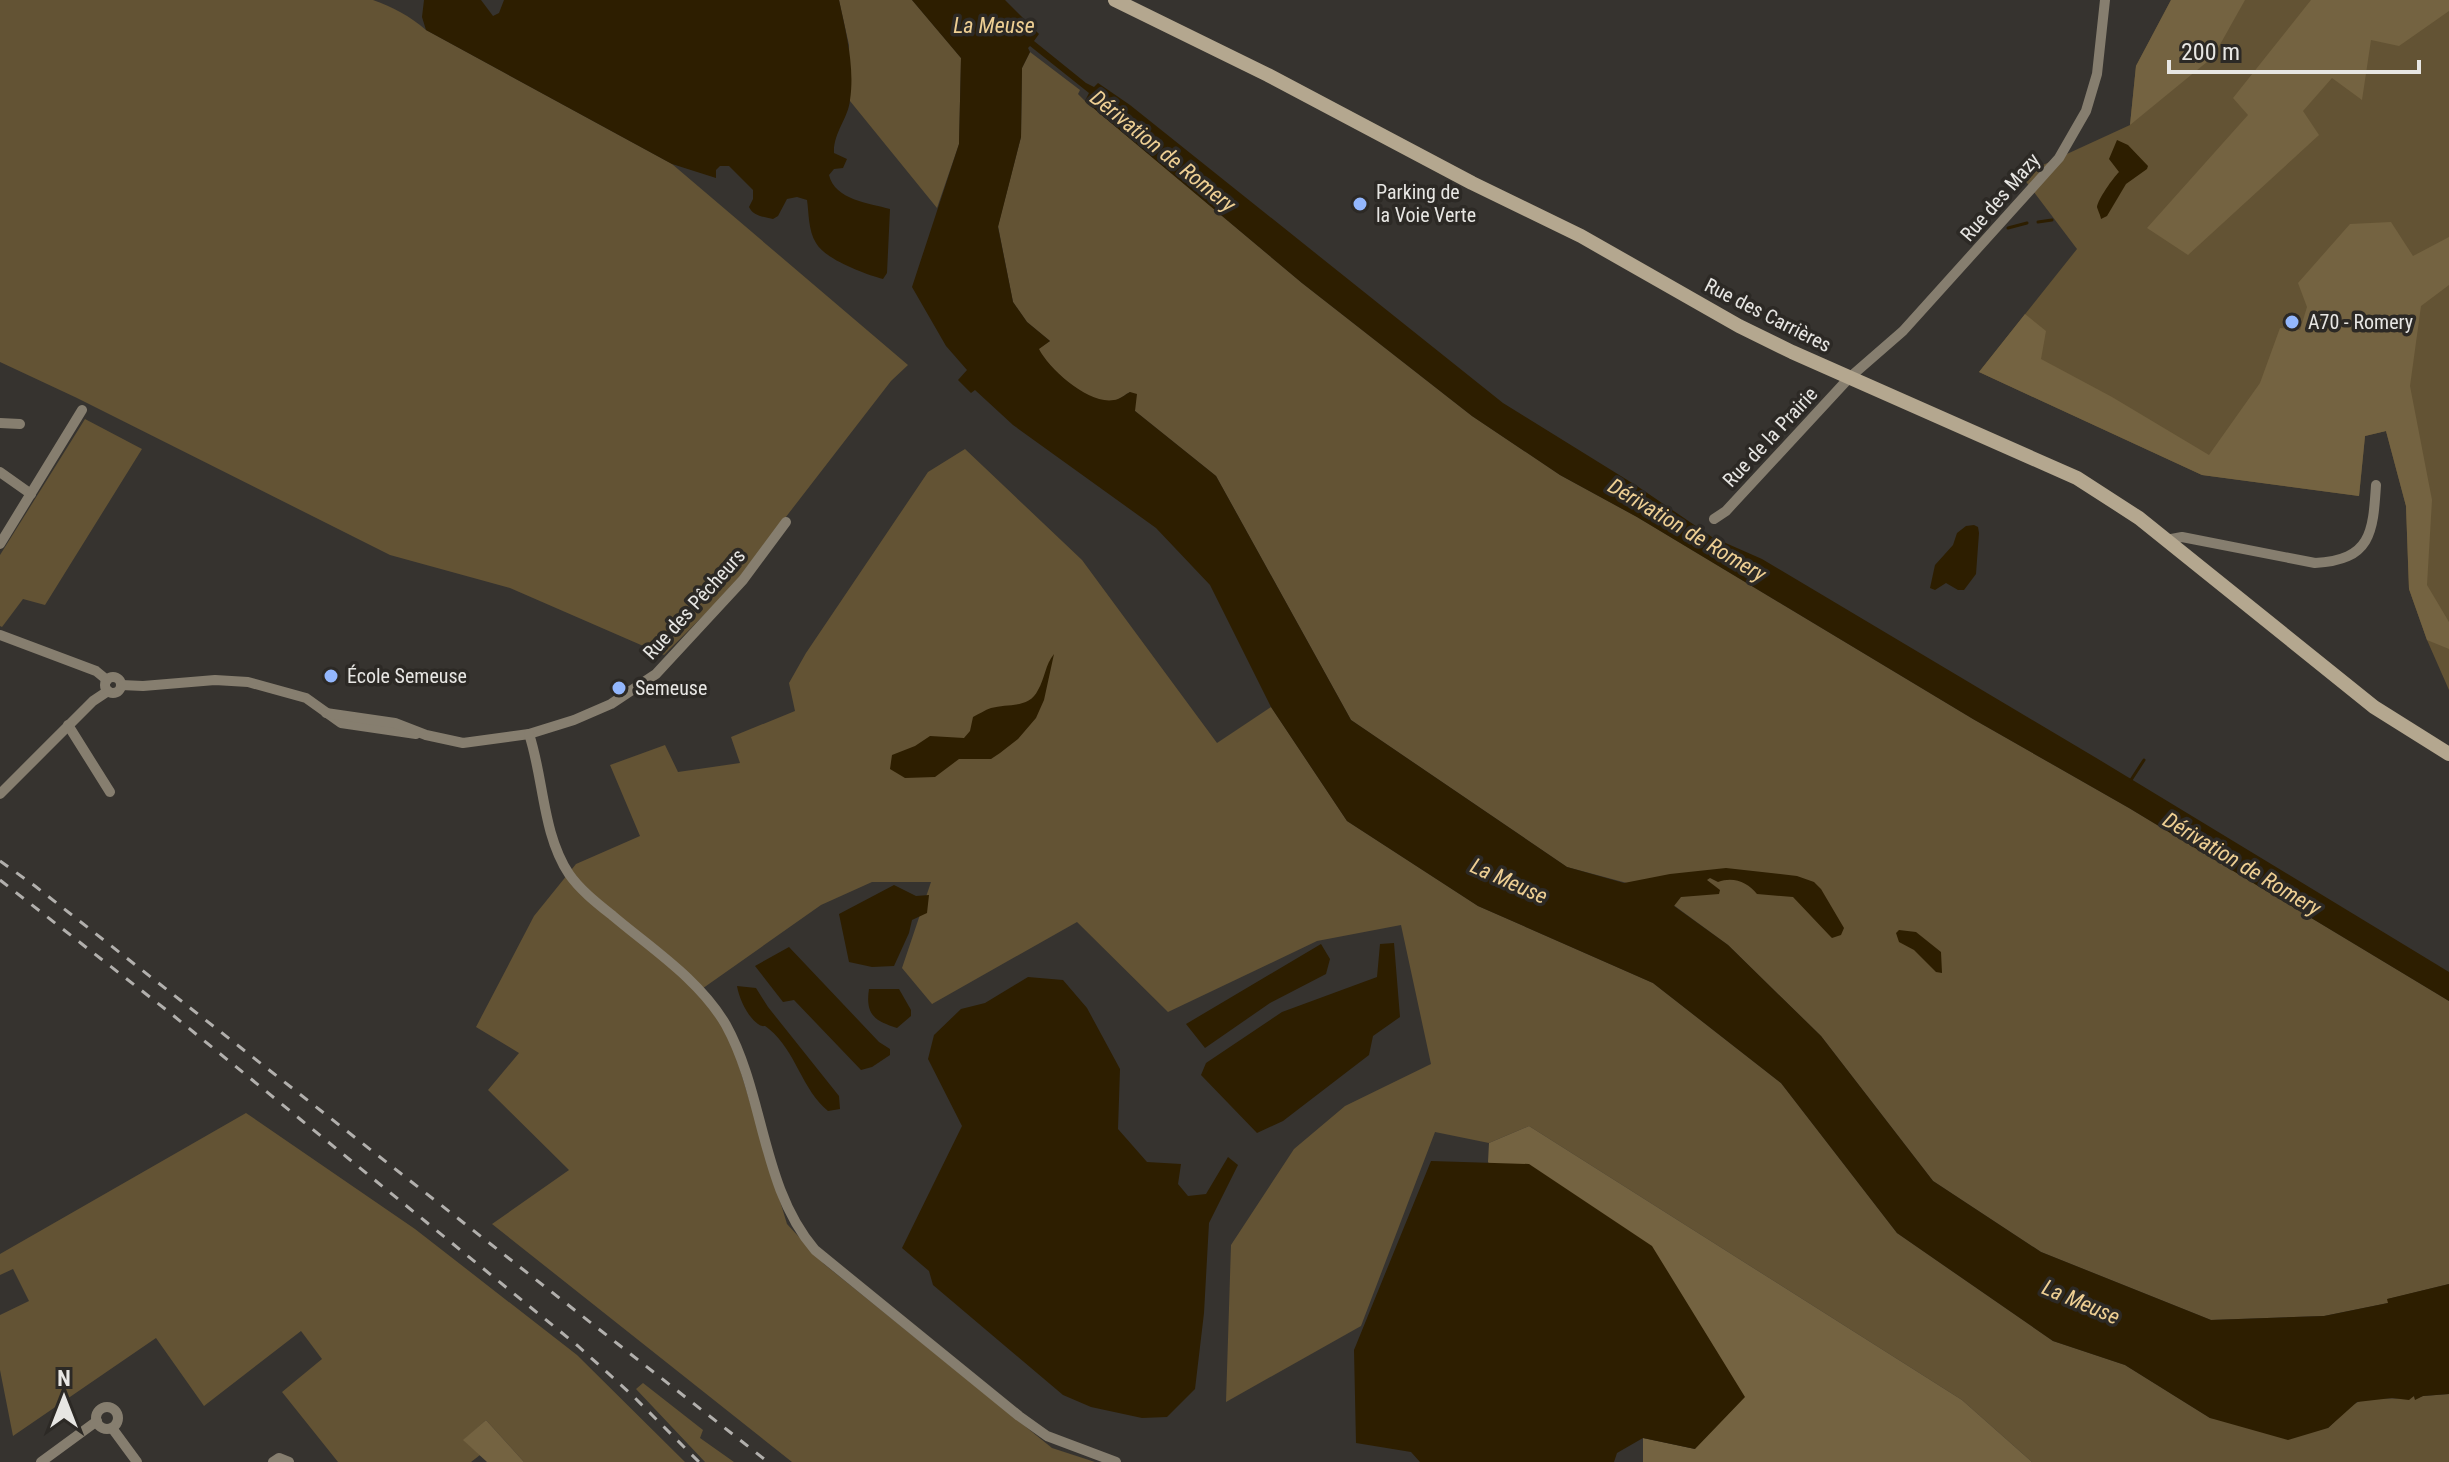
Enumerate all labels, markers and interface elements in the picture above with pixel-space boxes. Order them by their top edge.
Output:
water label: La Meuse [953,13,1035,38]
scale bar [2169,24,2419,74]
text: 200 m [2181,38,2240,66]
water label: Dérivation de Romery [1085,85,1241,218]
street label: Rue des Mazy [1955,148,2045,246]
place label: Parking de la Voie Verte [1376,180,1476,227]
marker: Parking de la Voie Verte [1351,195,1369,213]
street label: Rue des Carrières [1701,273,1835,357]
place label: A70 - Romery [2308,310,2413,334]
marker: A70 - Romery [2283,313,2301,331]
street label: Rue de la Prairie [1718,382,1822,492]
water label: Dérivation de Romery [1604,473,1771,587]
street label: Rue des Pêcheurs [638,544,750,664]
place label: École Semeuse [347,664,467,688]
marker: École Semeuse [322,667,340,685]
place label: Semeuse [635,676,707,700]
marker: Semeuse [610,679,628,697]
water label: Dérivation de Romery [2159,807,2326,921]
water label: La Meuse [1467,853,1551,909]
water label: La Meuse [2039,1275,2123,1329]
north arrow [24,1358,104,1438]
text: N [57,1366,71,1391]

